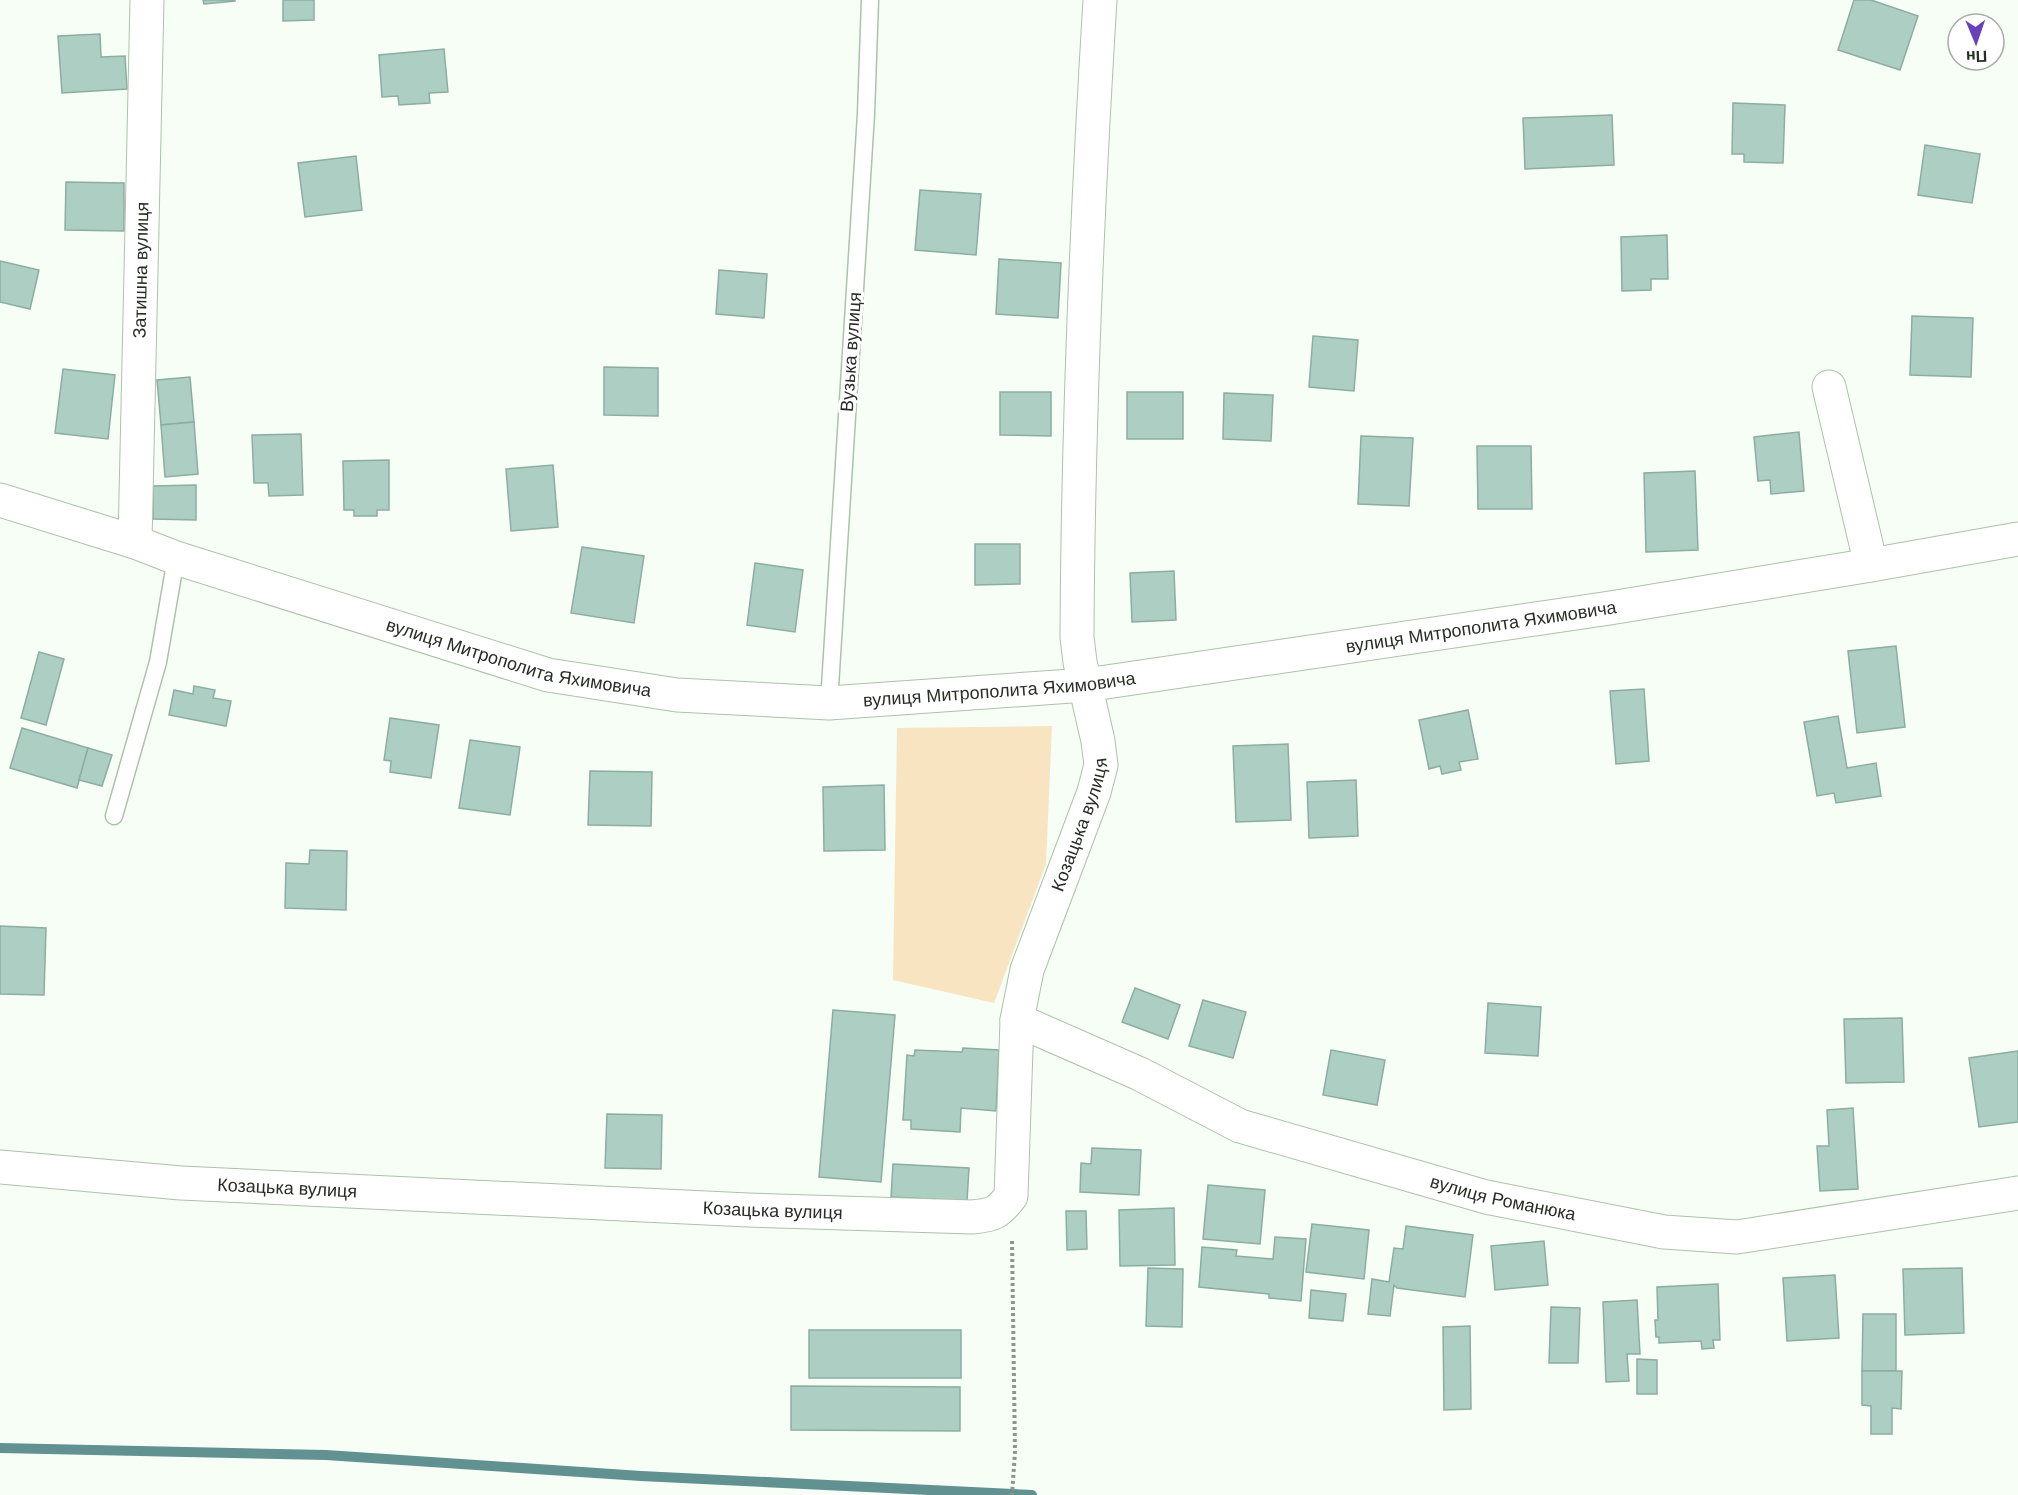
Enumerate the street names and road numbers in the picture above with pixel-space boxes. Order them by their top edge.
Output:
street label: Затишна вулиця [130,202,153,339]
street label: Вузька вулиця [837,291,865,413]
street label: вулиця Митрополита Яхимовича [1344,597,1619,657]
street label: вулиця Митрополита Яхимовича [384,615,654,701]
street label: вулиця Митрополита Яхимовича [862,668,1138,711]
street label: Козацька вулиця [1048,757,1111,894]
street label: вулиця Романюка [1428,1171,1579,1225]
street label: Козацька вулиця [217,1175,358,1201]
street label: Козацька вулиця [702,1198,843,1223]

